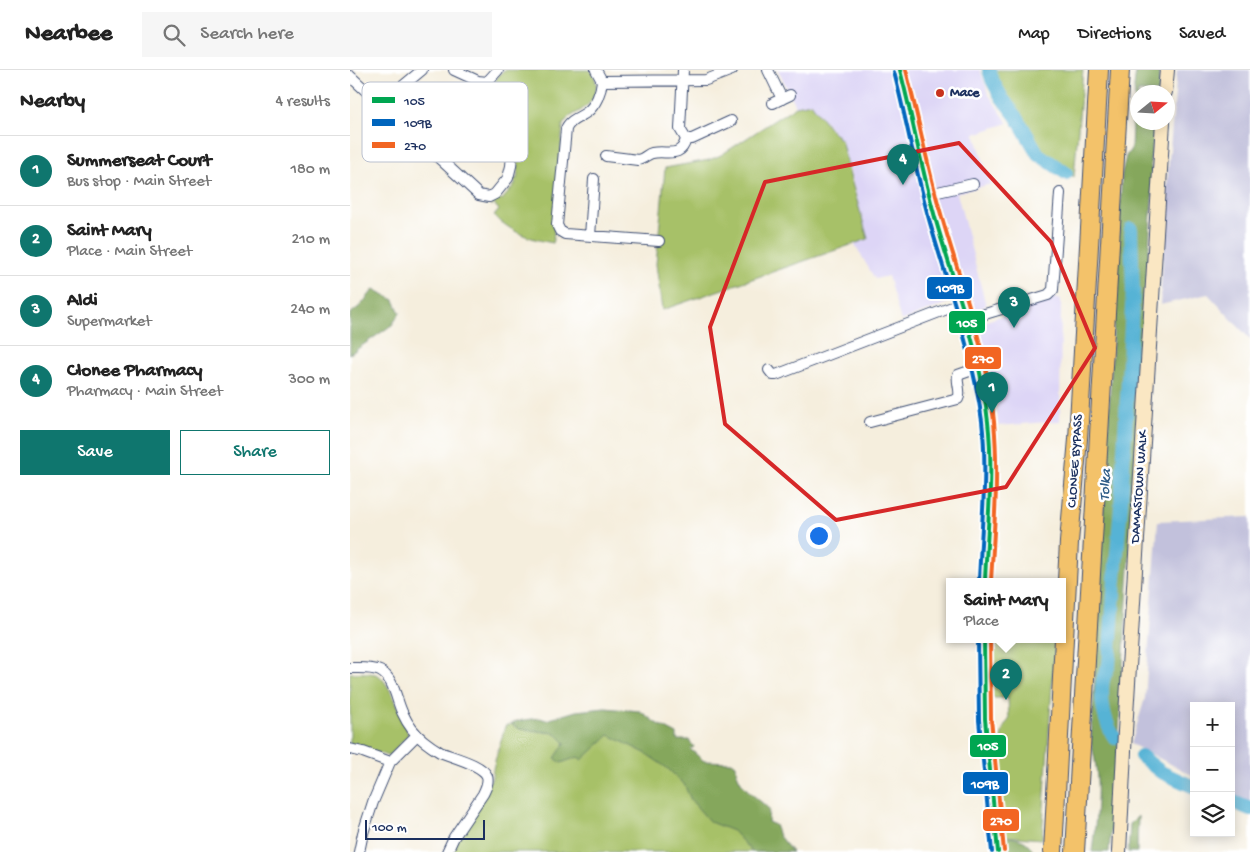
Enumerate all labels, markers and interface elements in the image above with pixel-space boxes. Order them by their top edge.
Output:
search box [142,12,492,57]
text: Nearbee [25,20,112,49]
icon: search [160,21,188,49]
text: Search here [200,23,294,46]
text: Map [1018,24,1050,45]
text: Directions [1078,24,1151,45]
text: Saved [1179,24,1225,45]
legend [362,82,528,162]
place label: Mace [950,85,980,102]
north arrow [1130,85,1175,130]
marker: Mace [934,87,946,99]
text: Nearby [20,90,85,115]
text: 4 results [275,93,330,112]
text: 105 [403,94,425,111]
text: 109B [403,116,433,133]
text: 270 [404,139,426,156]
pin: 4 [887,144,919,185]
text: Summerseat Court [67,150,211,173]
text: 1 [33,161,39,180]
text: 180 m [291,161,330,180]
text: Bus stop · Main Street [67,173,211,192]
text: Saint Mary [67,220,152,243]
text: 2 [32,231,40,250]
text: 210 m [291,231,330,250]
text: Place · Main Street [67,243,192,262]
line badge: 109B [926,276,973,300]
text: 109B [935,281,965,298]
pin: 3 [998,287,1030,328]
text: Aldi [67,290,98,313]
text: 3 [32,301,40,320]
text: 240 m [290,301,330,320]
line badge: 105 [948,310,986,334]
text: Supermarket [67,313,152,332]
text: 105 [956,316,978,333]
line badge: 270 [964,346,1002,370]
text: 270 [972,352,994,369]
text: Clonee Pharmacy [67,360,202,383]
text: 4 [32,371,40,390]
text: 300 m [288,371,330,390]
pin: 1 [976,372,1008,413]
text: Pharmacy · Main Street [67,383,223,402]
street label: CLONEE BYPASS [1064,413,1088,508]
street label: DAMASTOWN WALK [1128,429,1153,545]
button: Save [20,430,170,475]
button: Share [180,430,330,475]
water label: Tolka [1096,467,1116,501]
your location [806,523,832,549]
popup [946,578,1066,643]
text: Saint Mary [964,590,1048,613]
text: Place [964,613,999,632]
pin: 2 [990,659,1022,700]
map controls [1190,702,1235,837]
button: + [1190,702,1235,747]
line badge: 105 [969,734,1007,758]
text: 105 [977,739,999,756]
button: − [1190,747,1235,792]
line badge: 109B [962,771,1009,795]
text: 109B [970,777,1000,794]
button: layers [1190,792,1235,837]
line badge: 270 [982,808,1020,832]
text: 270 [990,814,1012,831]
scale bar [365,817,485,840]
text: 100 m [372,820,407,837]

